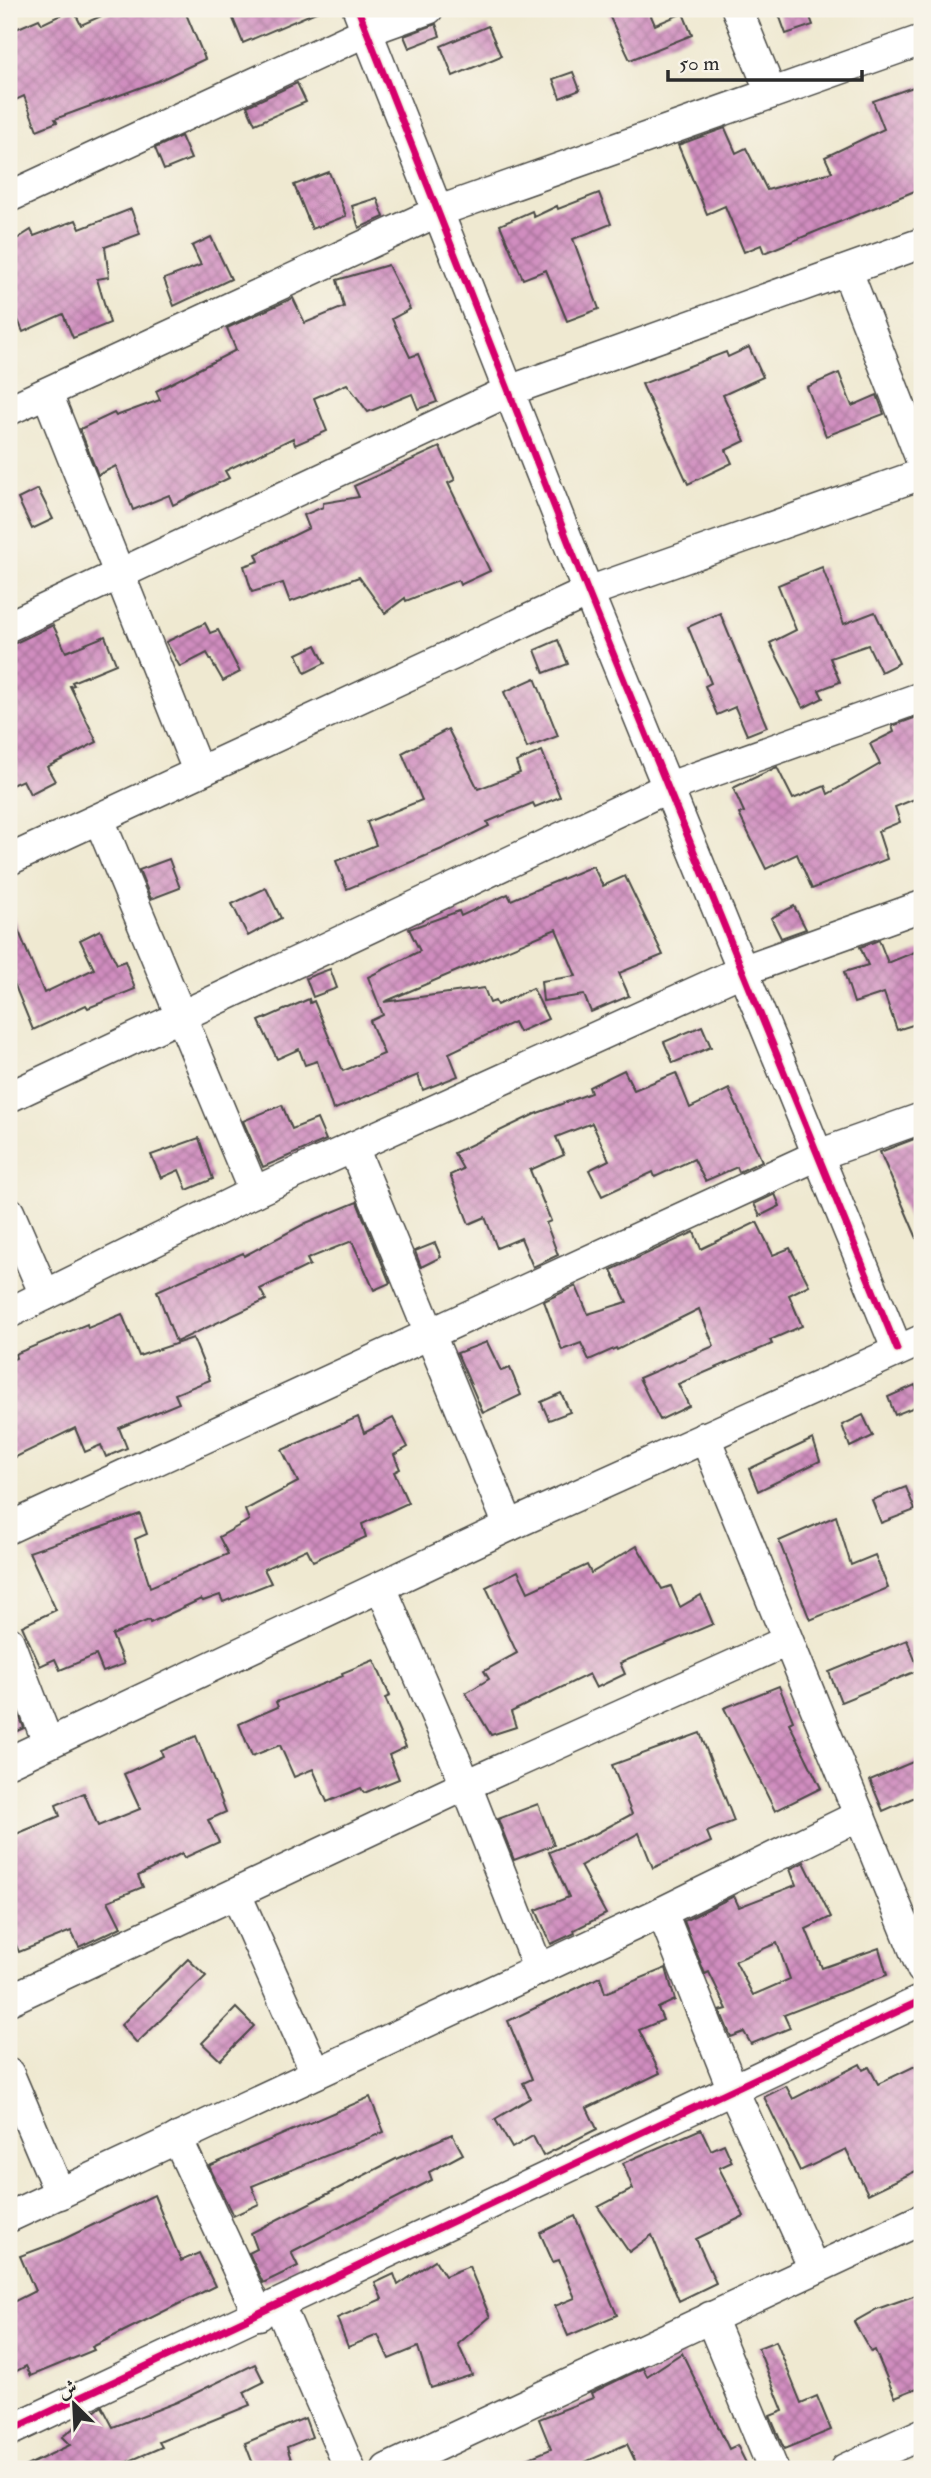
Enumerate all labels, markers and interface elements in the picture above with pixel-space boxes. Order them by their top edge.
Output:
scale bar [668,38,863,82]
text: 50 m [679,50,720,77]
north arrow [38,2370,108,2440]
text: ش [54,2375,81,2404]

